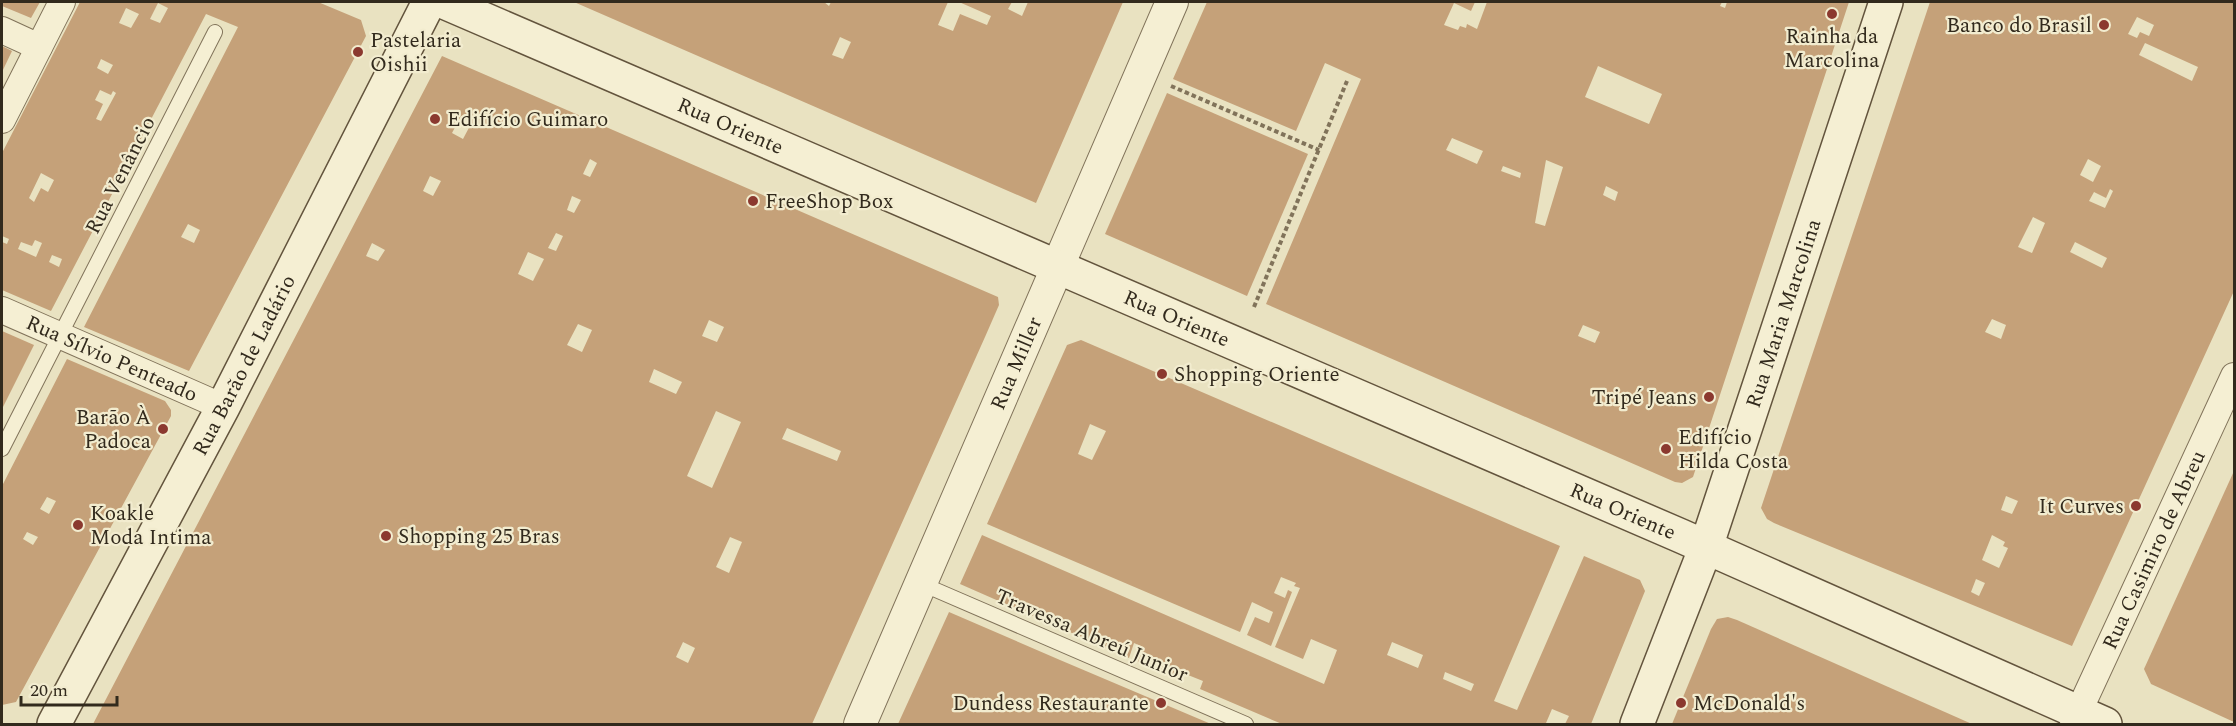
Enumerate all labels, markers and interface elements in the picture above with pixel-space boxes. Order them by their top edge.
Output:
marker: Rainha da Marcolina [1825,7,1839,21]
place label: Banco do Brasil [1946,10,2092,42]
marker: Banco do Brasil [2097,18,2111,32]
place label: Rainha da Marcolina [1784,21,1880,77]
place label: Pastelaria Oishii [370,25,462,81]
marker: Pastelaria Oishii [351,45,365,59]
street label: Rua Oriente [672,89,788,164]
place label: Edifício Guimaro [447,104,608,136]
street label: Rua Venâncio [77,111,164,240]
marker: Edifício Guimaro [428,112,442,126]
place label: FreeShop Box [765,186,893,218]
marker: FreeShop Box [746,194,760,208]
street label: Rua Maria Marcolina [1738,214,1830,412]
street label: Rua Barão de Ladário [185,269,305,462]
street label: Rua Oriente [1118,282,1235,356]
street label: Rua Sílvio Penteado [20,307,203,411]
street label: Rua Miller [983,312,1051,415]
place label: Shopping Oriente [1174,359,1340,391]
marker: Shopping Oriente [1155,367,1169,381]
place label: Tripé Jeans [1592,382,1697,414]
marker: Tripé Jeans [1702,390,1716,404]
place label: Barão À Padoca [76,402,152,458]
marker: Barão À Padoca [156,422,170,436]
place label: Edifício Hilda Costa [1678,422,1789,478]
marker: Edifício Hilda Costa [1659,442,1673,456]
street label: Rua Casimiro de Abreu [2095,445,2215,655]
street label: Rua Oriente [1564,475,1681,549]
place label: It Curves [2038,491,2124,523]
place label: Koakle Moda Intima [90,498,212,554]
marker: It Curves [2129,499,2143,513]
marker: Koakle Moda Intima [71,518,85,532]
place label: Shopping 25 Bras [398,521,560,553]
marker: Shopping 25 Bras [379,529,393,543]
street label: Travessa Abreú Junior [990,581,1193,691]
scale bar [21,669,117,707]
text: 20 m [30,677,68,704]
place label: Dundess Restaurante [953,688,1149,720]
place label: McDonald's [1693,688,1805,720]
marker: Dundess Restaurante [1154,696,1168,710]
marker: McDonald's [1674,696,1688,710]

